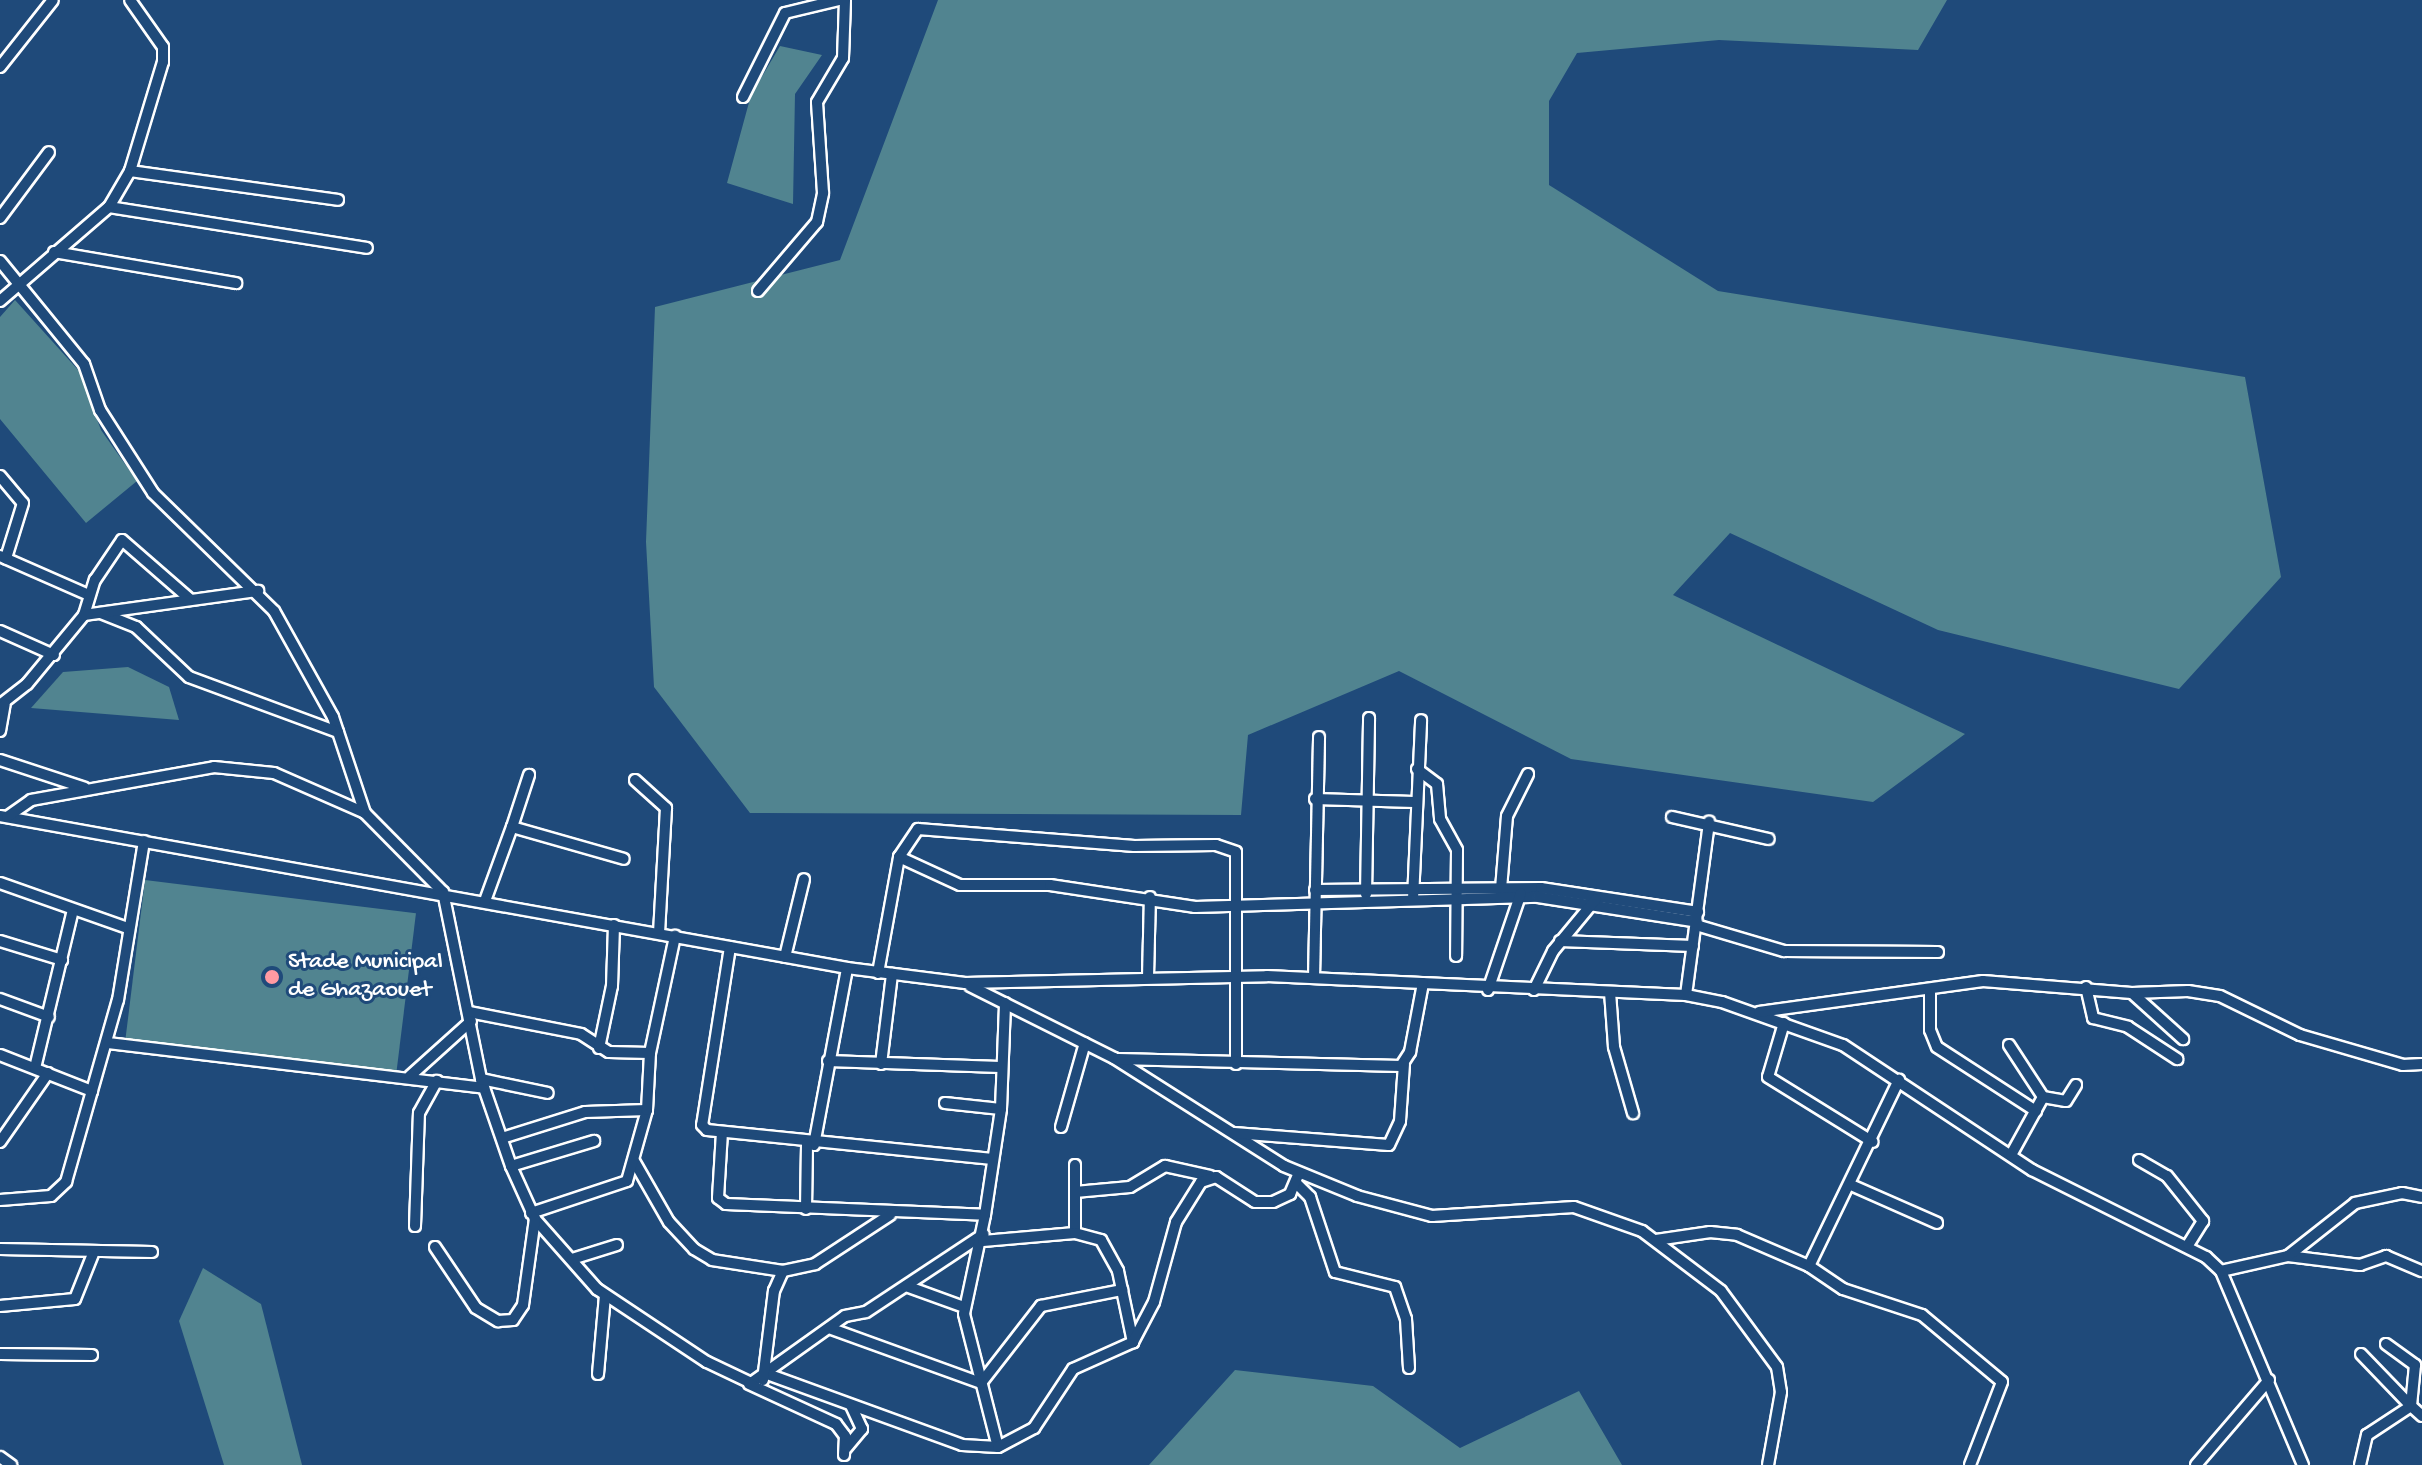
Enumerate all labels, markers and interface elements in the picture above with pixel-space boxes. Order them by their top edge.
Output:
place label: Stade Municipal de Ghazaouet [288,949,443,1005]
marker: Stade Municipal de Ghazaouet [263,968,281,986]

